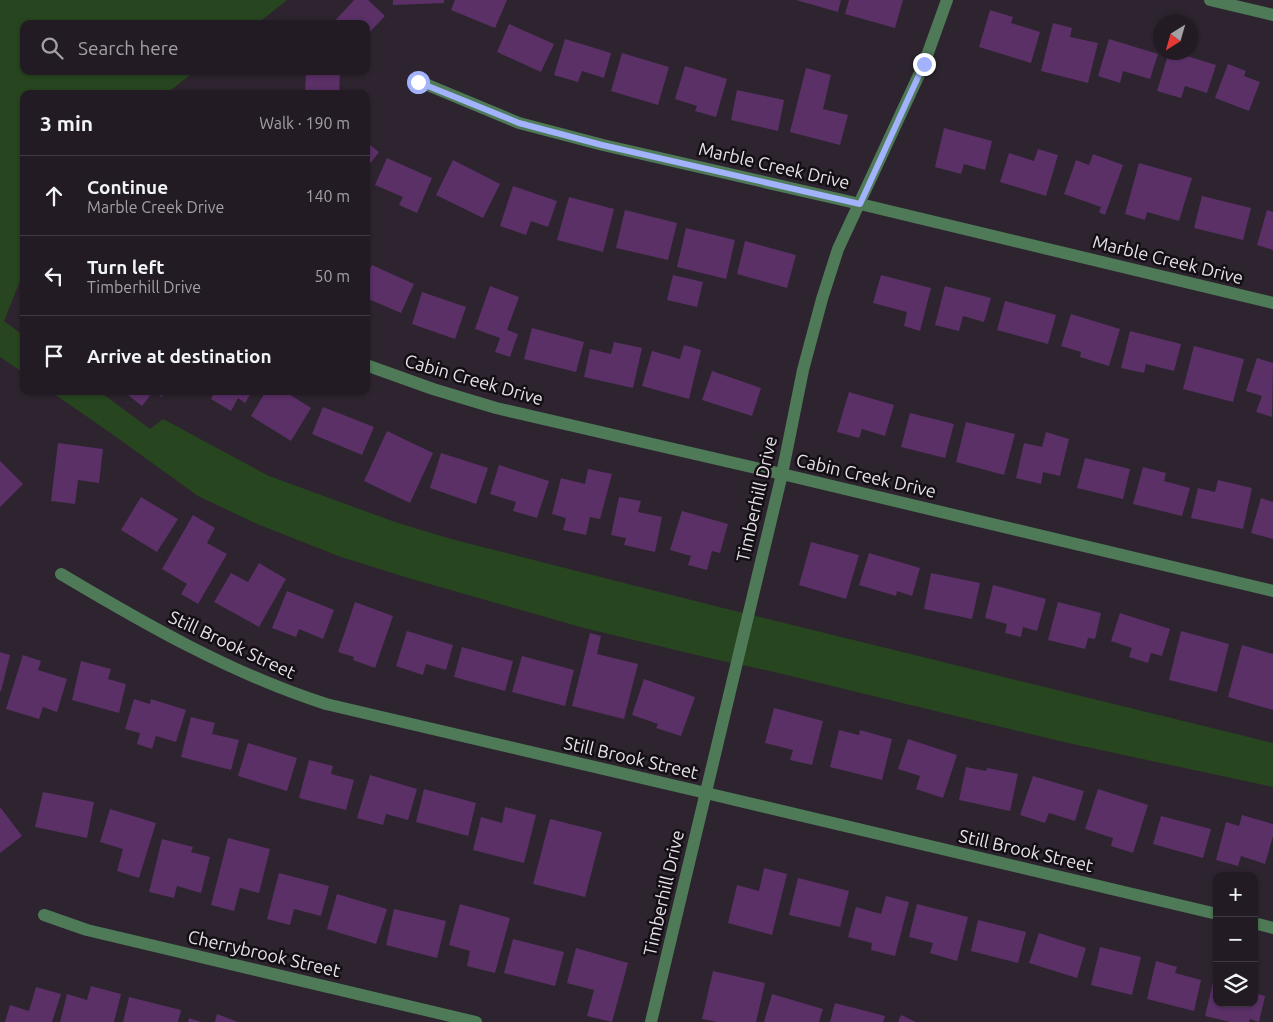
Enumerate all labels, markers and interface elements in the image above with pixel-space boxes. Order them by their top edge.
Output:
north arrow [1153,15,1198,60]
search box [20,20,370,75]
icon: search [38,34,66,62]
text: Search here [78,37,178,59]
route end [913,53,936,76]
route start [407,71,430,94]
text: 3 min [40,111,93,135]
text: Walk · 190 m [259,114,350,132]
street label: Marble Creek Drive [697,138,852,192]
text: Continue [87,176,168,198]
icon: ahead [40,182,68,210]
text: 140 m [305,187,350,205]
text: Marble Creek Drive [87,198,224,216]
street label: Marble Creek Drive [1091,231,1246,287]
text: Turn left [87,256,165,278]
icon: left [40,262,68,290]
text: 50 m [314,267,350,285]
text: Timberhill Drive [87,278,201,296]
icon: arrive [40,342,68,370]
text: Arrive at destination [87,345,272,367]
street label: Cabin Creek Drive [403,350,546,408]
street label: Timberhill Drive [732,434,780,564]
street label: Cabin Creek Drive [794,449,938,501]
street label: Still Brook Street [166,606,299,682]
street label: Still Brook Street [562,732,700,782]
street label: Still Brook Street [957,825,1095,875]
street label: Timberhill Drive [639,828,687,958]
map controls [1213,872,1258,1007]
button: + [1213,872,1258,917]
button: − [1213,917,1258,962]
street label: Cherrybrook Street [186,926,342,980]
button: layers [1213,962,1258,1007]

